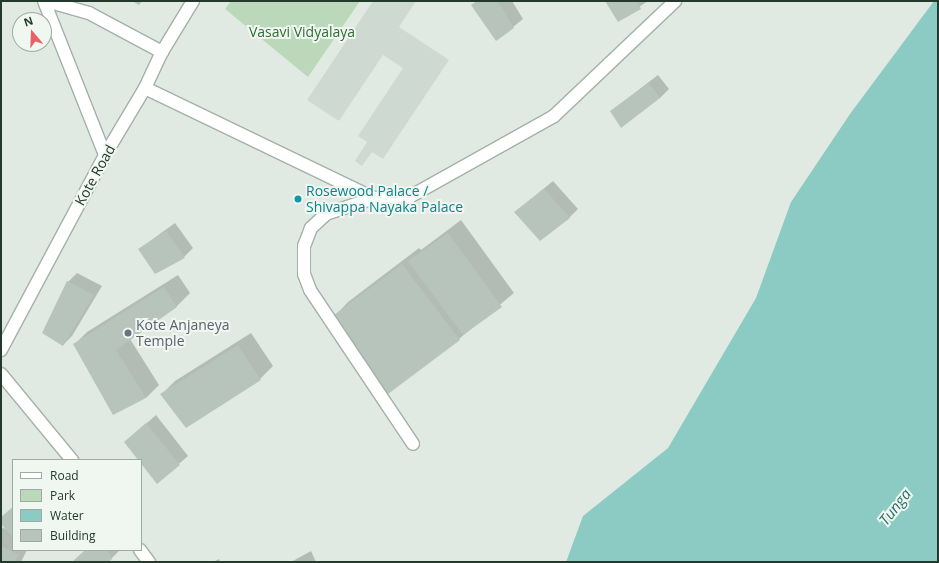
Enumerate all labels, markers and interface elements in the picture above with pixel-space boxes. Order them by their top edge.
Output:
north arrow [12,12,52,52]
text: N [22,13,35,30]
park label: Vasavi Vidyalaya [249,24,355,40]
street label: Kote Road [71,142,119,208]
place label: Rosewood Palace / Shivappa Nayaka Palace [306,183,463,216]
marker: Rosewood Palace / Shivappa Nayaka Palace [293,194,303,204]
place label: Kote Anjaneya Temple [136,317,229,350]
marker: Kote Anjaneya Temple [123,328,133,338]
legend [12,459,142,551]
text: Road [50,467,79,484]
water label: Tunga [875,485,915,529]
text: Park [50,487,75,504]
text: Water [50,507,84,524]
text: Building [50,527,95,544]

